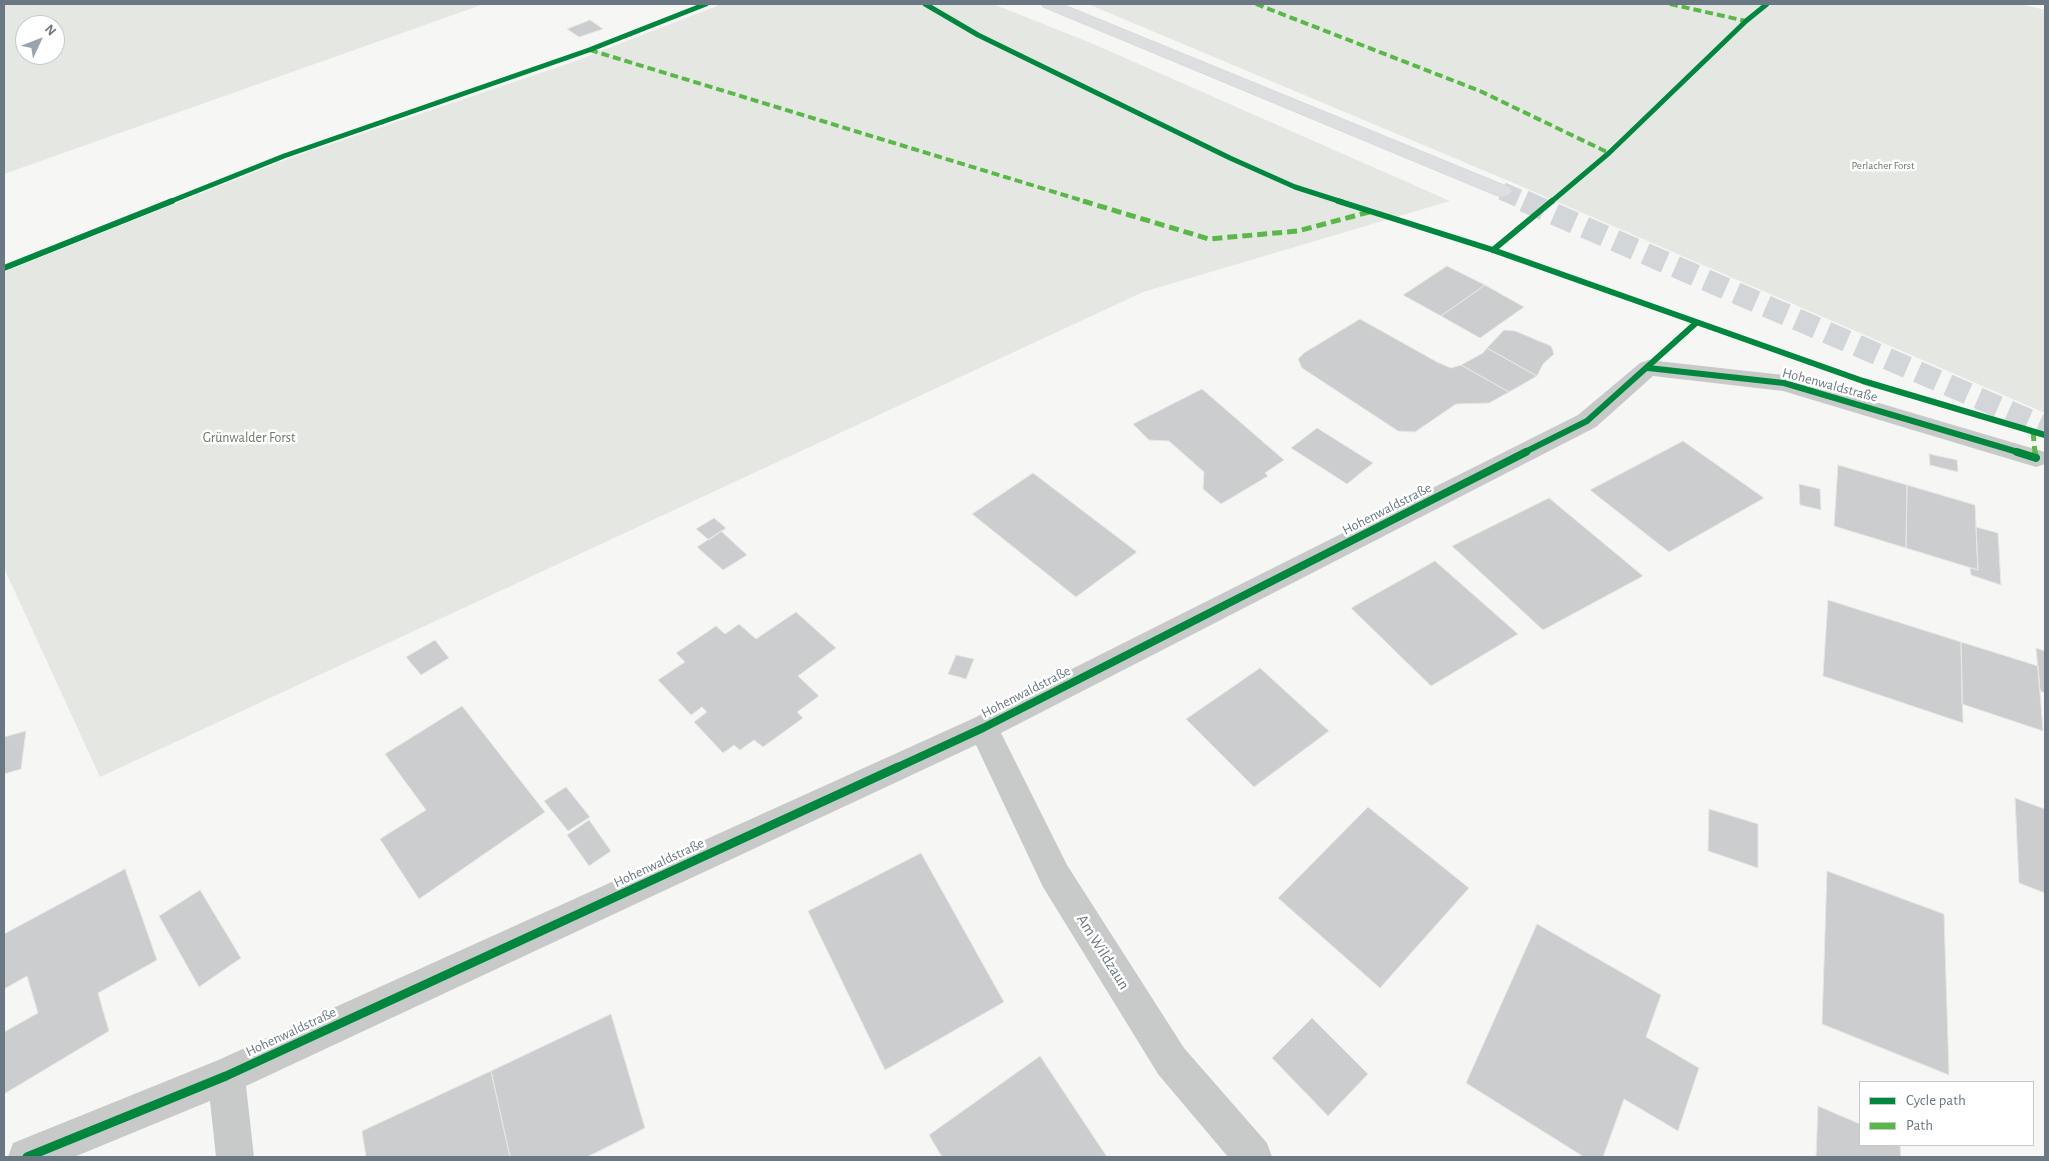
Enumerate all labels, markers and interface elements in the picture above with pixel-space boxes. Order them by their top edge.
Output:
north arrow [15,15,65,65]
text: N [42,22,59,39]
park label: Perlacher Forst [1852,159,1914,173]
street label: Hohenwaldstraße [1781,364,1879,406]
park label: Grünwalder Forst [203,430,295,446]
street label: Hohenwaldstraße [1340,479,1434,539]
street label: Hohenwaldstraße [979,662,1073,722]
street label: Hohenwaldstraße [611,835,707,891]
street label: Am Wildzaun [1072,911,1134,993]
street label: Hohenwaldstraße [243,1004,339,1060]
legend [1859,1081,2034,1146]
text: Cycle path [1906,1093,1966,1108]
text: Path [1906,1118,1933,1133]

